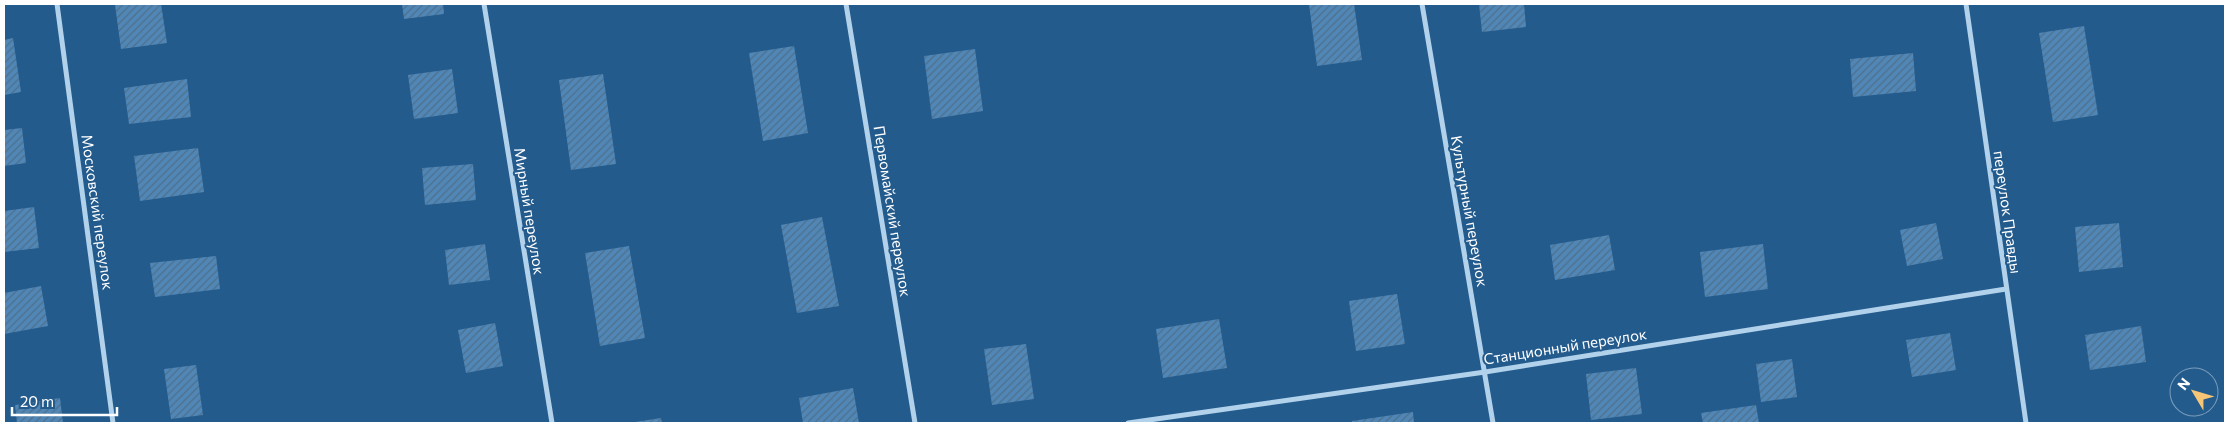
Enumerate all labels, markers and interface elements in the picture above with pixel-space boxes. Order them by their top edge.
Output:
street label: Первомайский переулок [871,124,915,298]
street label: Московский переулок [78,133,118,291]
street label: Культурный переулок [1448,134,1492,288]
street label: Мирный переулок [511,146,549,276]
street label: переулок Правды [1990,149,2026,275]
street label: Станционный переулок [1482,324,1648,368]
north arrow [2169,367,2219,417]
text: N [2173,374,2193,393]
scale bar [12,384,118,416]
text: 20 m [20,392,54,410]

